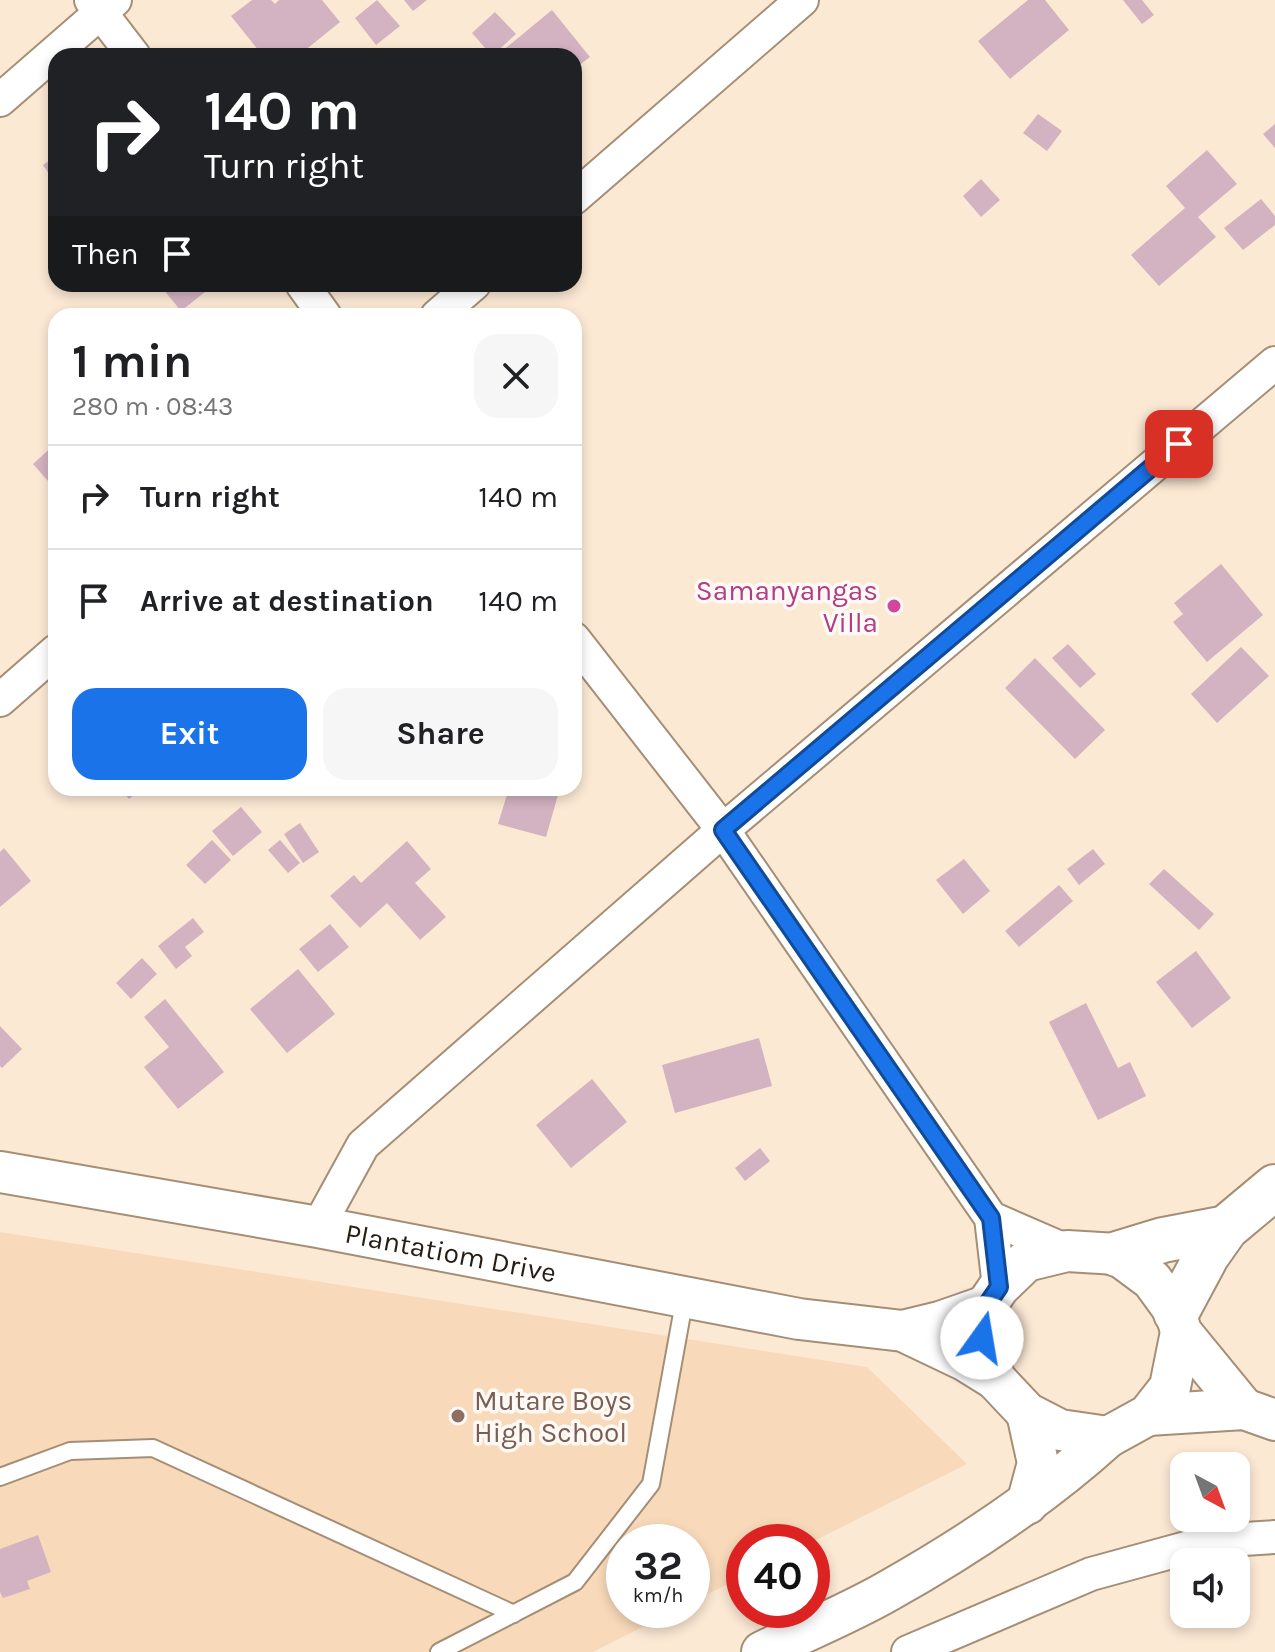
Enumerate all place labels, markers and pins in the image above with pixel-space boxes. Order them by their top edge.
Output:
pin [1145,410,1213,478]
place label: Samanyangas Villa [696,574,878,639]
marker: Samanyangas Villa [885,597,903,615]
place label: Mutare Boys High School [474,1384,632,1449]
marker: Mutare Boys High School [449,1407,467,1425]

